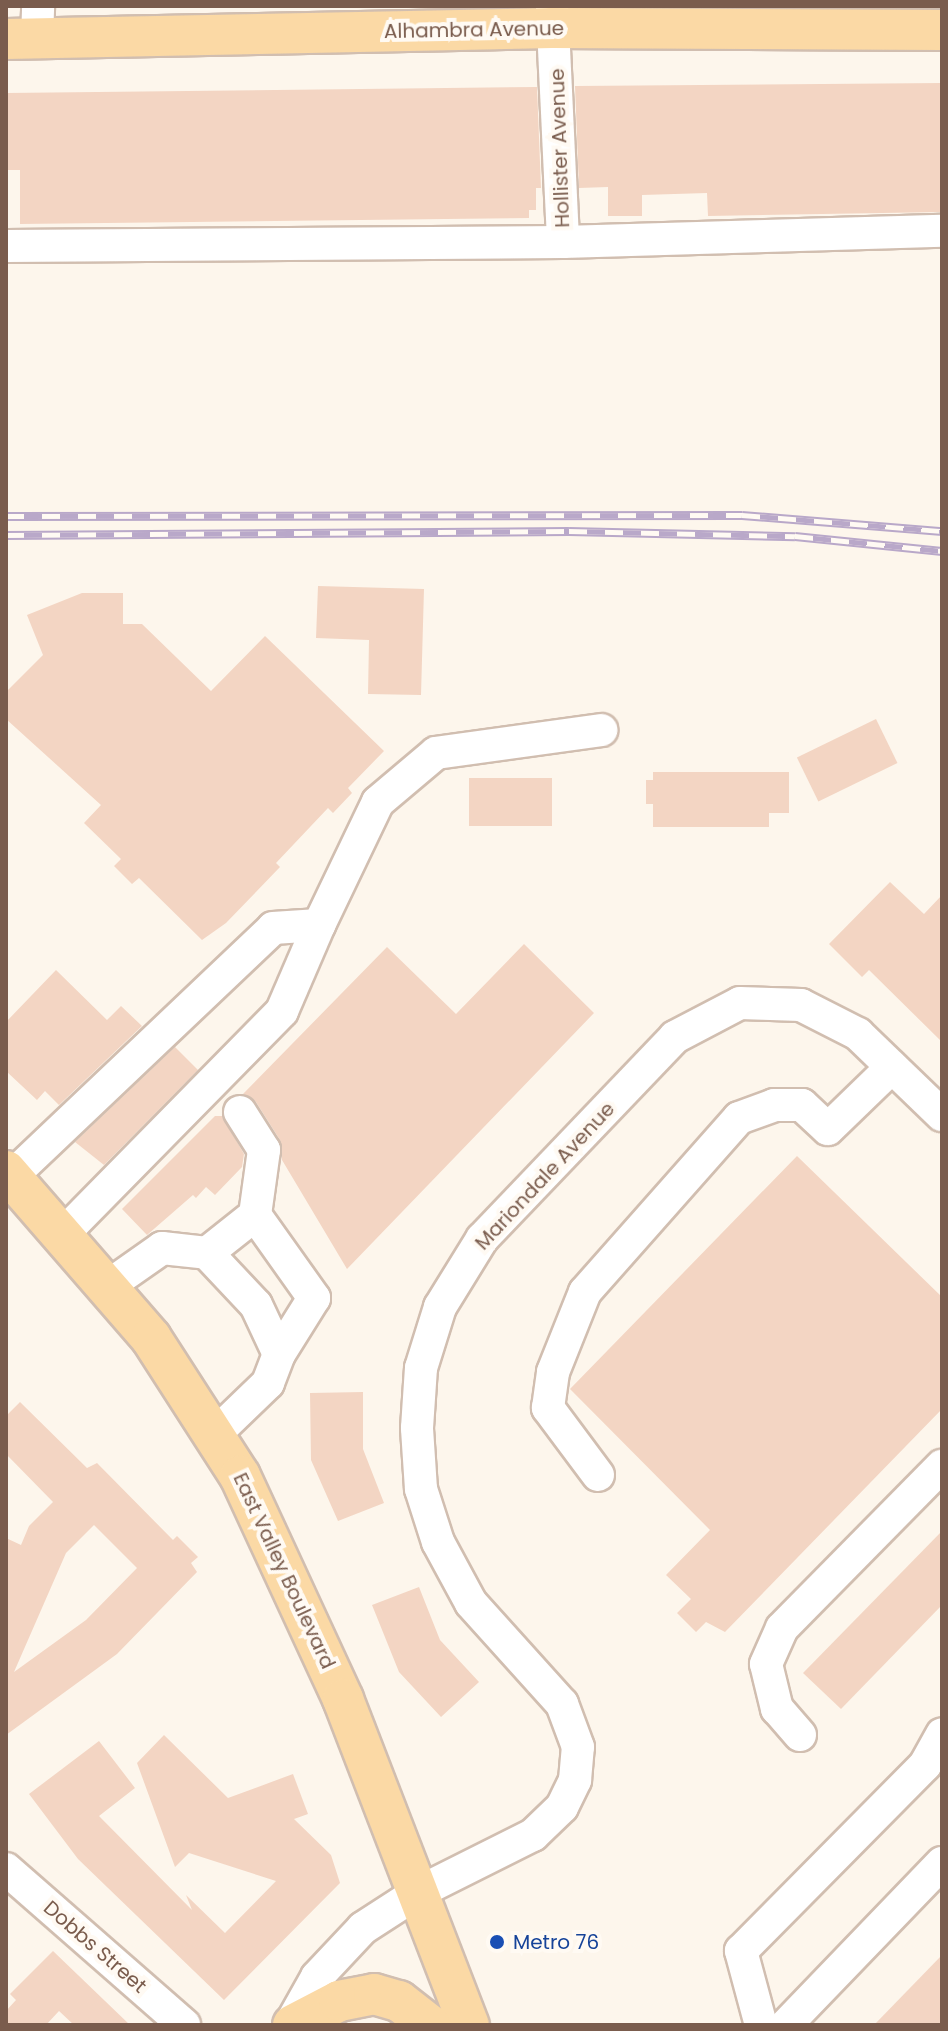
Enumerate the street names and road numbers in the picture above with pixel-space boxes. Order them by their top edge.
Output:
street label: Alhambra Avenue [384,16,564,44]
street label: Hollister Avenue [545,68,575,228]
street label: Mariondale Avenue [470,1097,620,1255]
street label: East Valley Boulevard [228,1469,340,1673]
street label: Dobbs Street [39,1896,151,1998]

